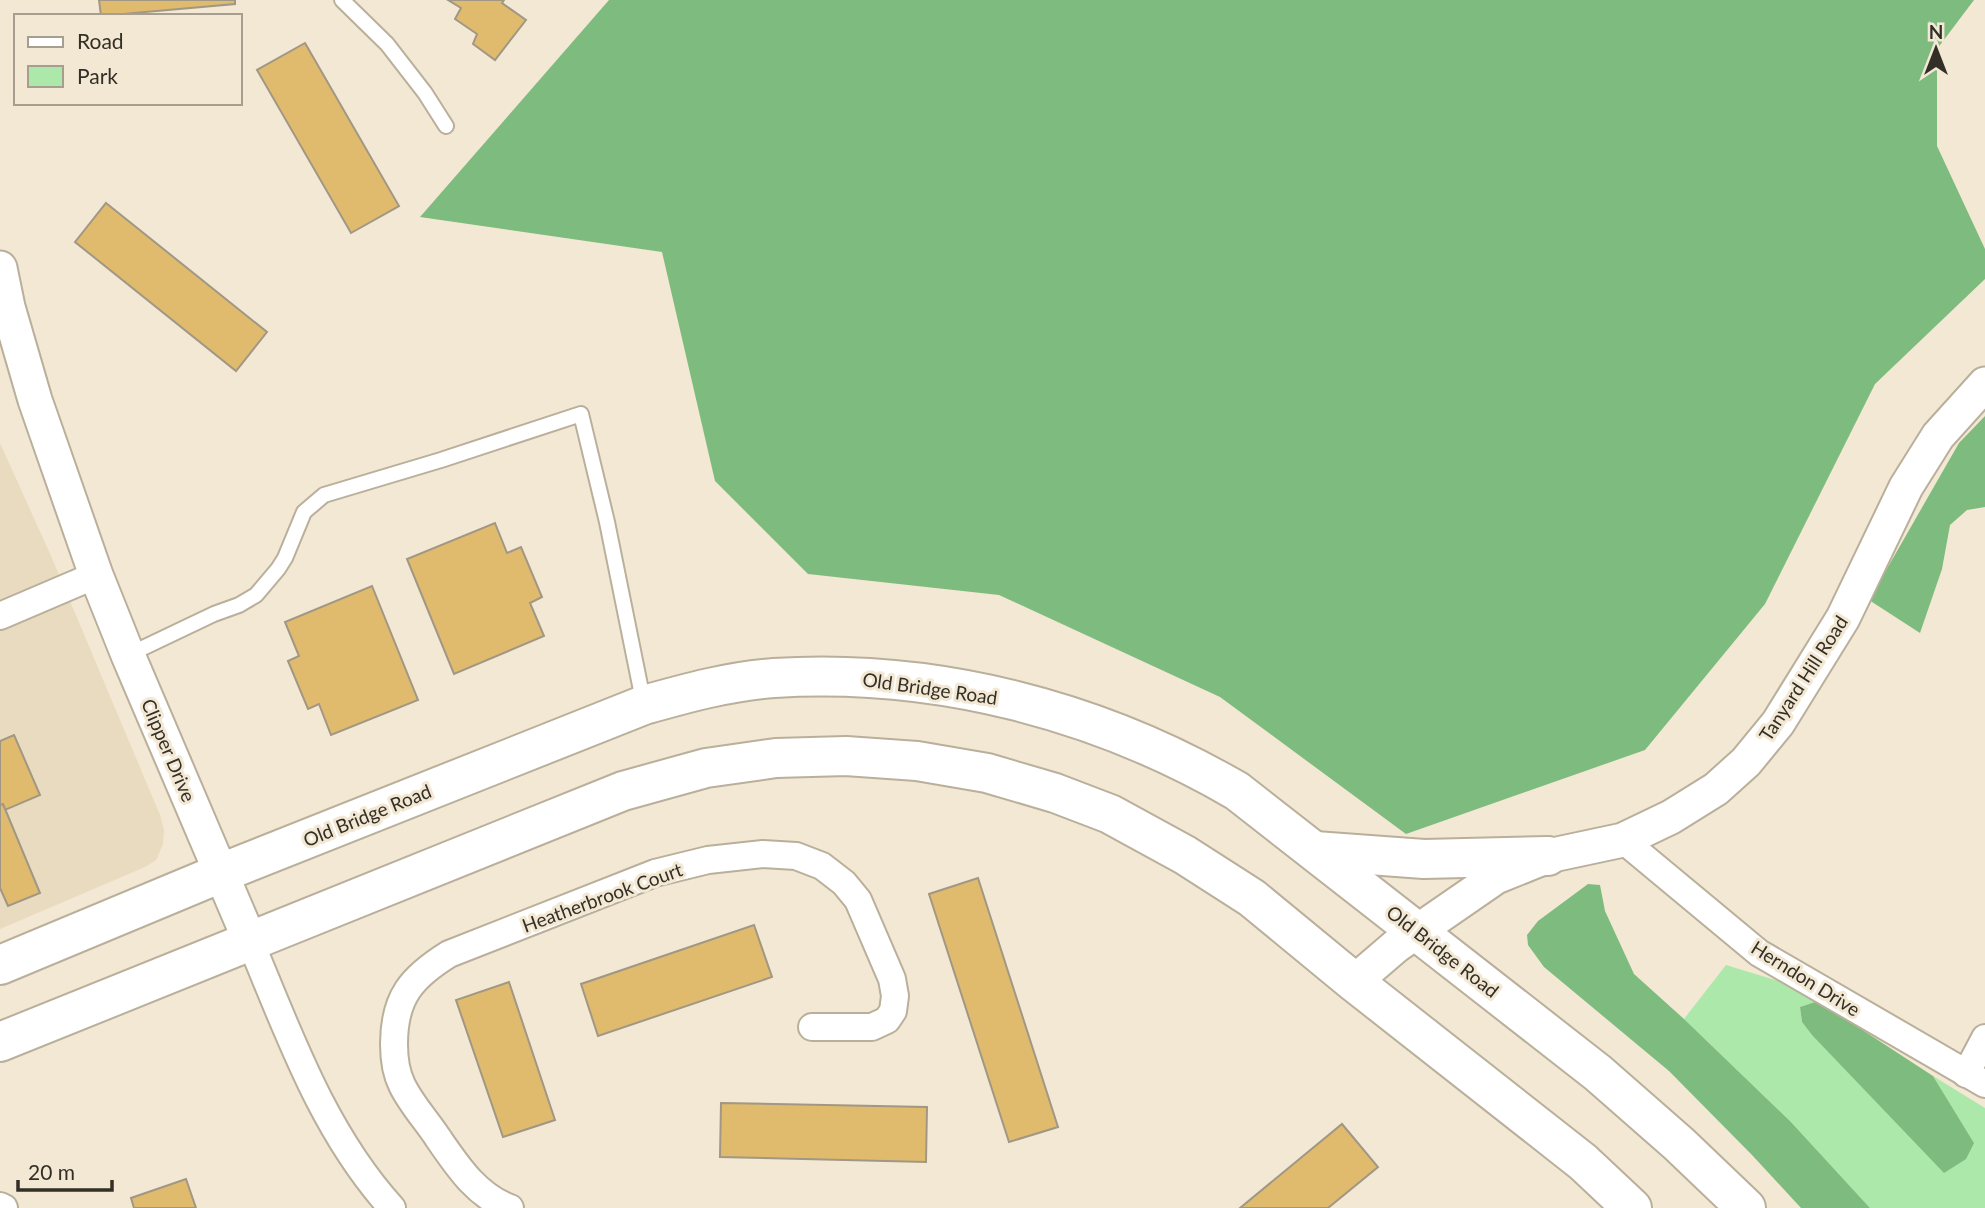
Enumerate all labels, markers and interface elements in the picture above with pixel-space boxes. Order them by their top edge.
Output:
legend [14,14,242,105]
north arrow [1901,14,1971,84]
text: N [1929,20,1943,43]
text: Road [77,28,124,53]
text: Park [77,63,118,88]
street label: Tanyard Hill Road [1754,611,1852,745]
street label: Old Bridge Road [861,667,999,709]
street label: Clipper Drive [137,695,201,805]
street label: Old Bridge Road [300,779,434,851]
street label: Heatherbrook Court [519,857,685,937]
street label: Old Bridge Road [1382,900,1504,1002]
street label: Herndon Drive [1747,935,1865,1021]
scale bar [18,1148,112,1192]
text: 20 m [28,1159,75,1184]

